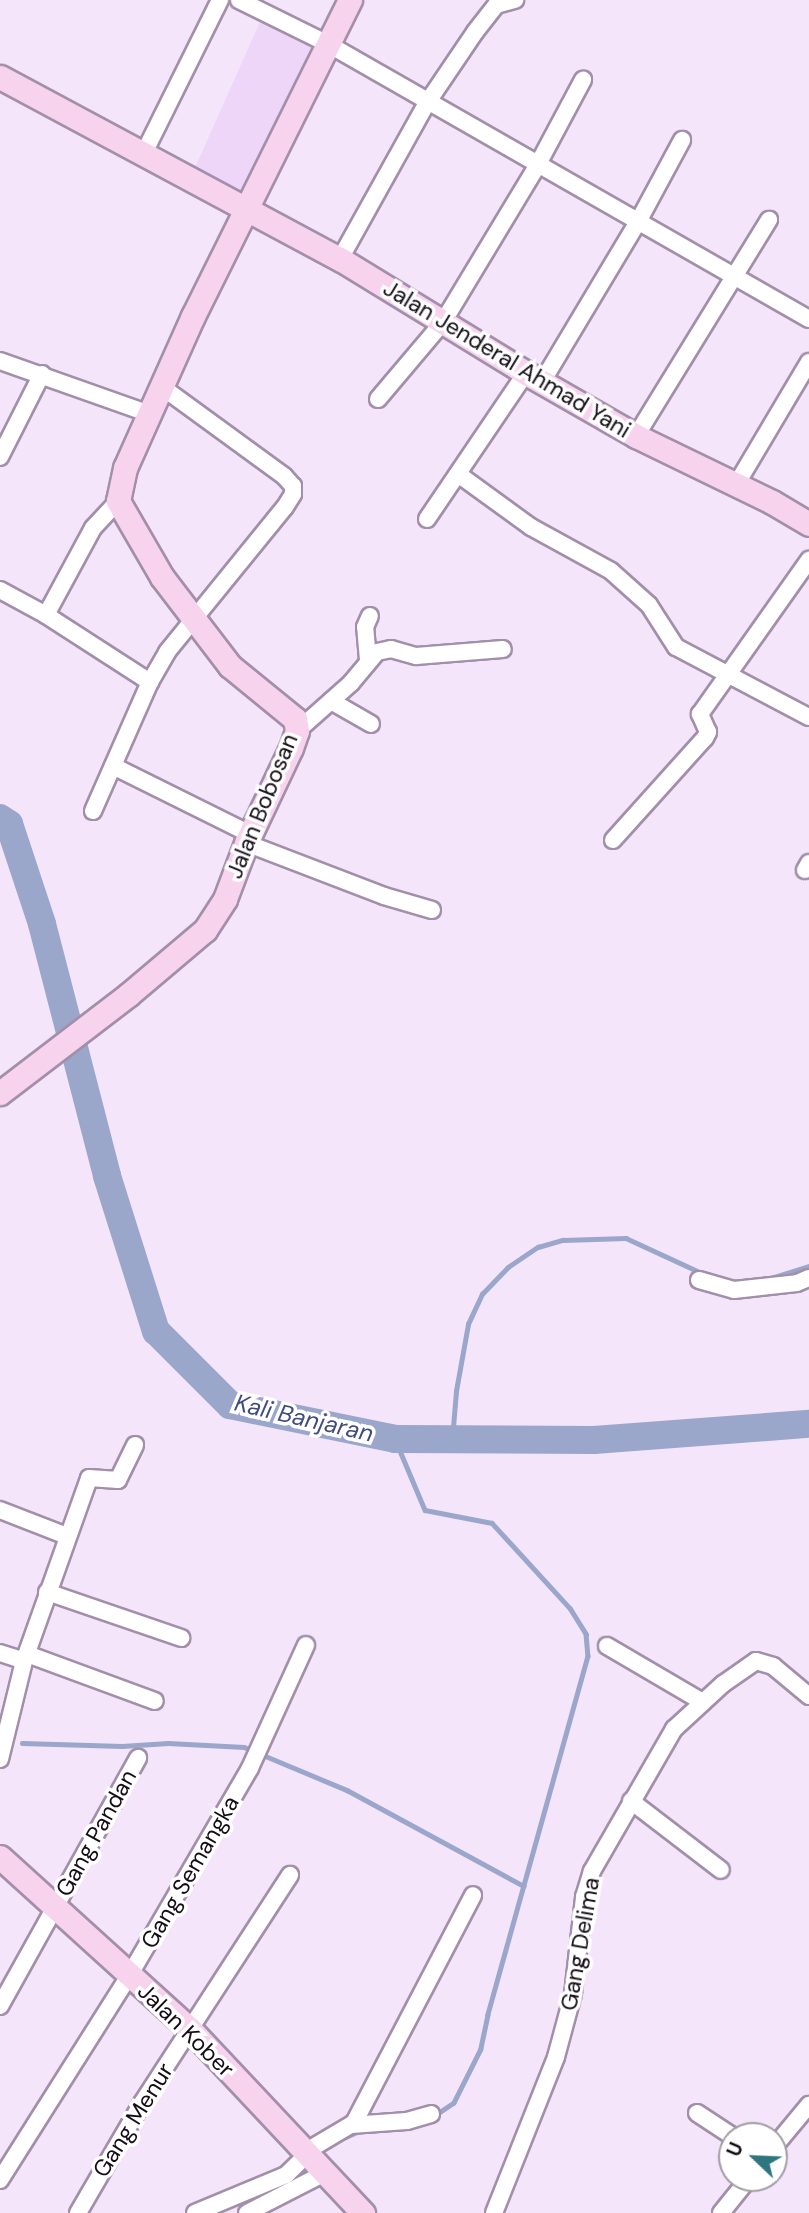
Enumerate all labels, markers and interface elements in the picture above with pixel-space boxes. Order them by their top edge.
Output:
street label: Jalan Jenderal Ahmad Yani [378,274,636,444]
street label: Jalan Bobosan [220,730,304,882]
water label: Kali Banjaran [232,1388,376,1448]
street label: Gang Pandan [50,1765,142,1901]
street label: Gang Semangka [135,1791,245,1953]
street label: Gang Delima [555,1875,605,2013]
street label: Jalan Kober [132,1977,240,2083]
street label: Gang Menur [87,2058,179,2182]
north arrow [718,2122,788,2192]
text: U [721,2139,749,2160]

